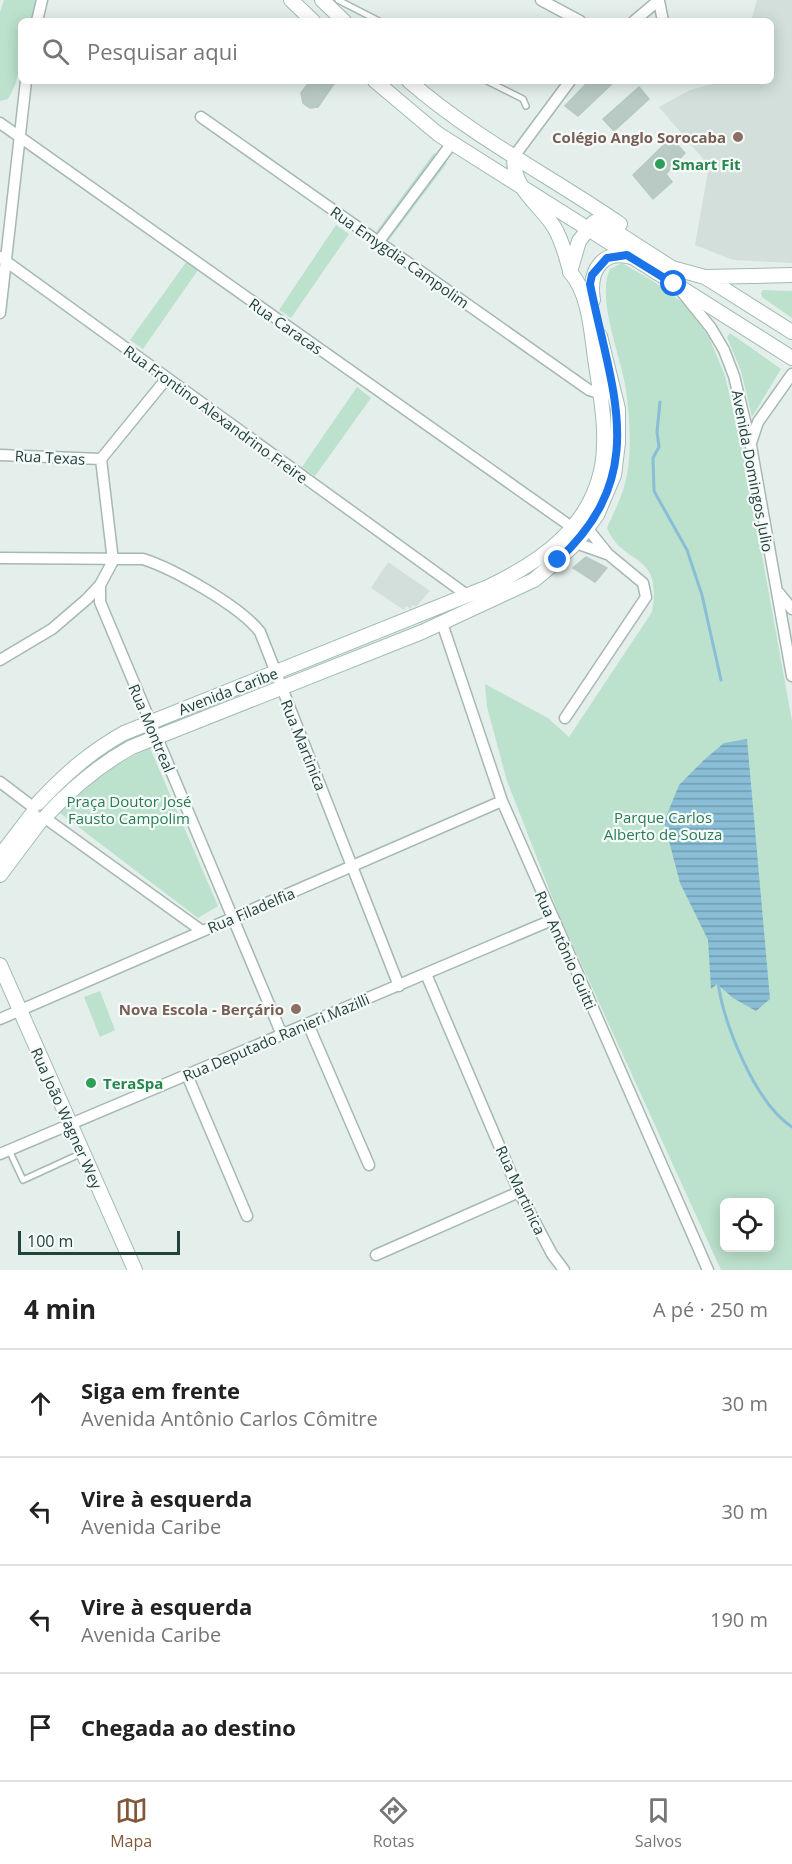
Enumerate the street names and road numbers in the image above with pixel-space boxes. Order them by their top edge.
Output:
street label: Rua Emygdia Campolim [327,201,473,313]
street label: Rua Caracas [245,293,327,359]
street label: Rua Frontino Alexandrino Freire [120,340,312,488]
street label: Avenida Domingos Julio [727,388,779,554]
street label: Rua Texas [14,445,86,469]
street label: Avenida Caribe [175,663,281,719]
street label: Rua Montreal [124,681,180,775]
street label: Rua Martinica [277,697,331,793]
street label: Rua Filadelfia [204,883,298,937]
street label: Rua Antônio Guitti [531,887,601,1013]
street label: Rua Deputado Ranieri Mazilli [180,989,372,1085]
street label: Rua João Wagner Wey [27,1044,107,1192]
street label: Rua Martinica [492,1142,550,1238]

